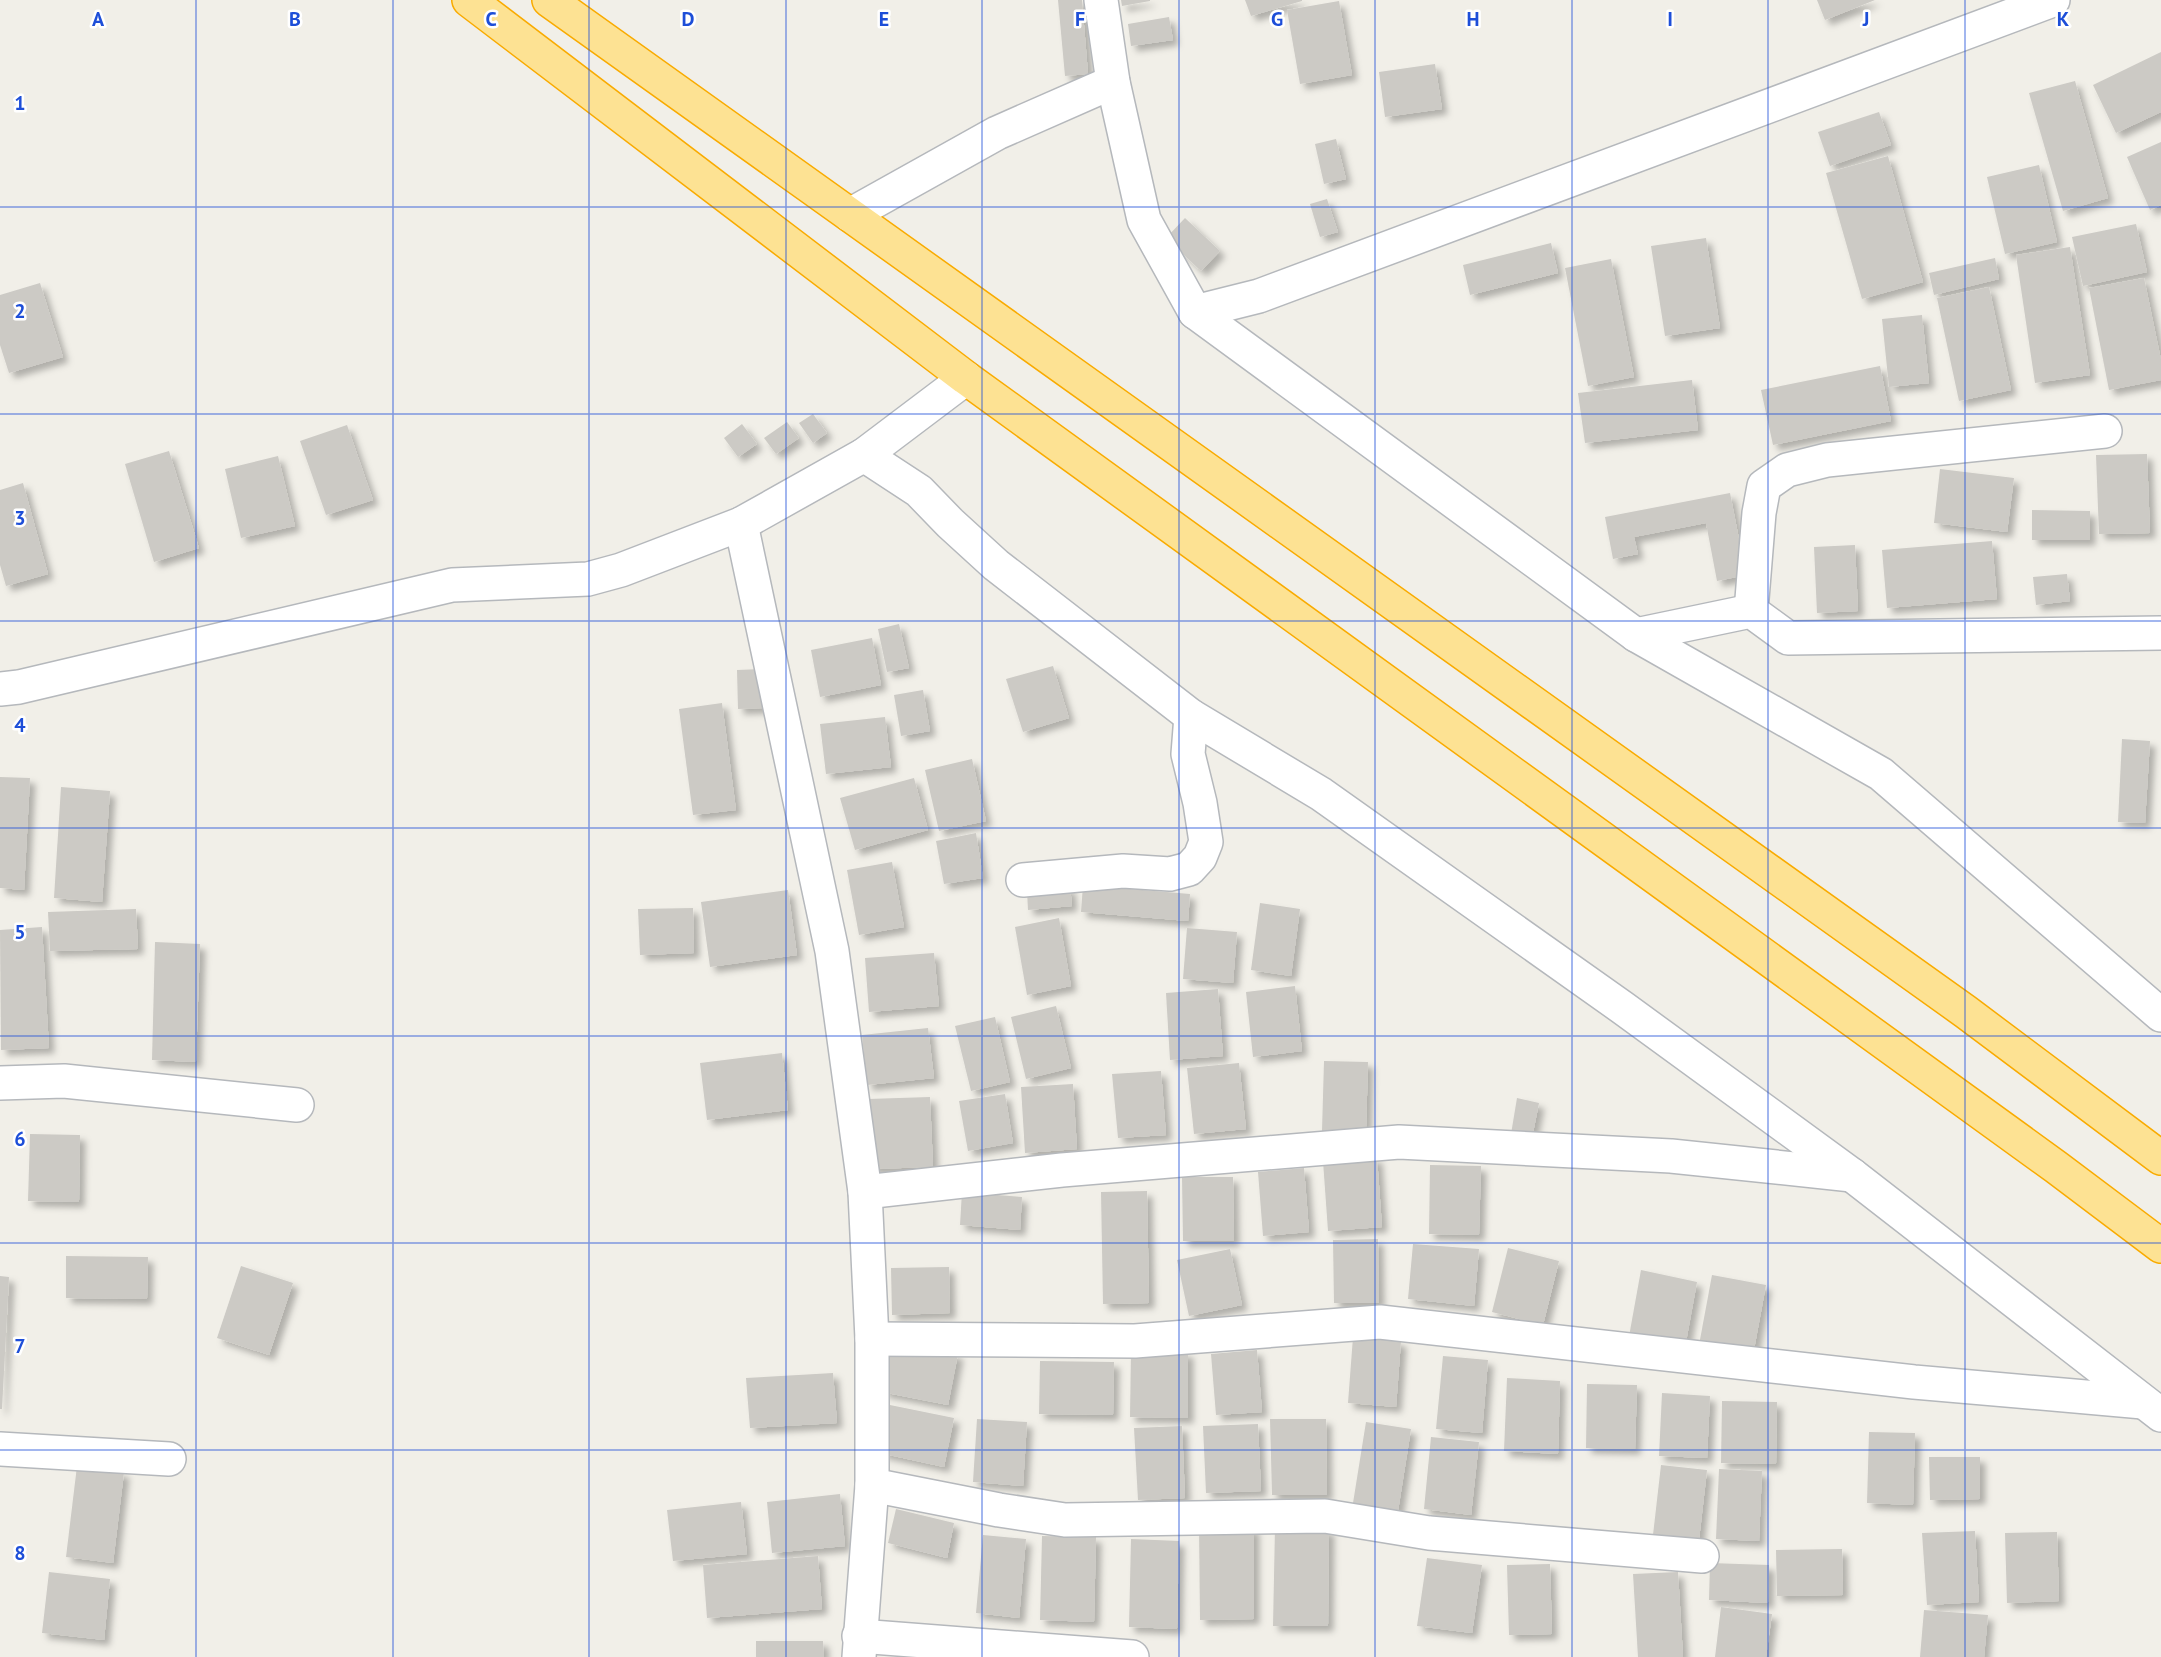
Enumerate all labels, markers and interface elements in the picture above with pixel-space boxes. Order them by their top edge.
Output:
text: A [92,6,105,32]
text: B [289,6,301,32]
text: C [485,6,497,32]
text: D [682,6,695,32]
text: E [879,6,889,32]
text: F [1075,6,1085,32]
text: G [1271,6,1283,32]
text: H [1466,6,1480,32]
text: I [1667,6,1673,32]
text: J [1862,6,1869,32]
text: K [2057,6,2070,32]
text: 1 [14,90,26,116]
text: 2 [14,298,26,324]
text: 3 [14,505,26,531]
text: 4 [14,712,26,738]
text: 5 [14,919,26,945]
text: 6 [14,1126,26,1152]
text: 7 [14,1333,26,1359]
text: 8 [14,1540,26,1566]

